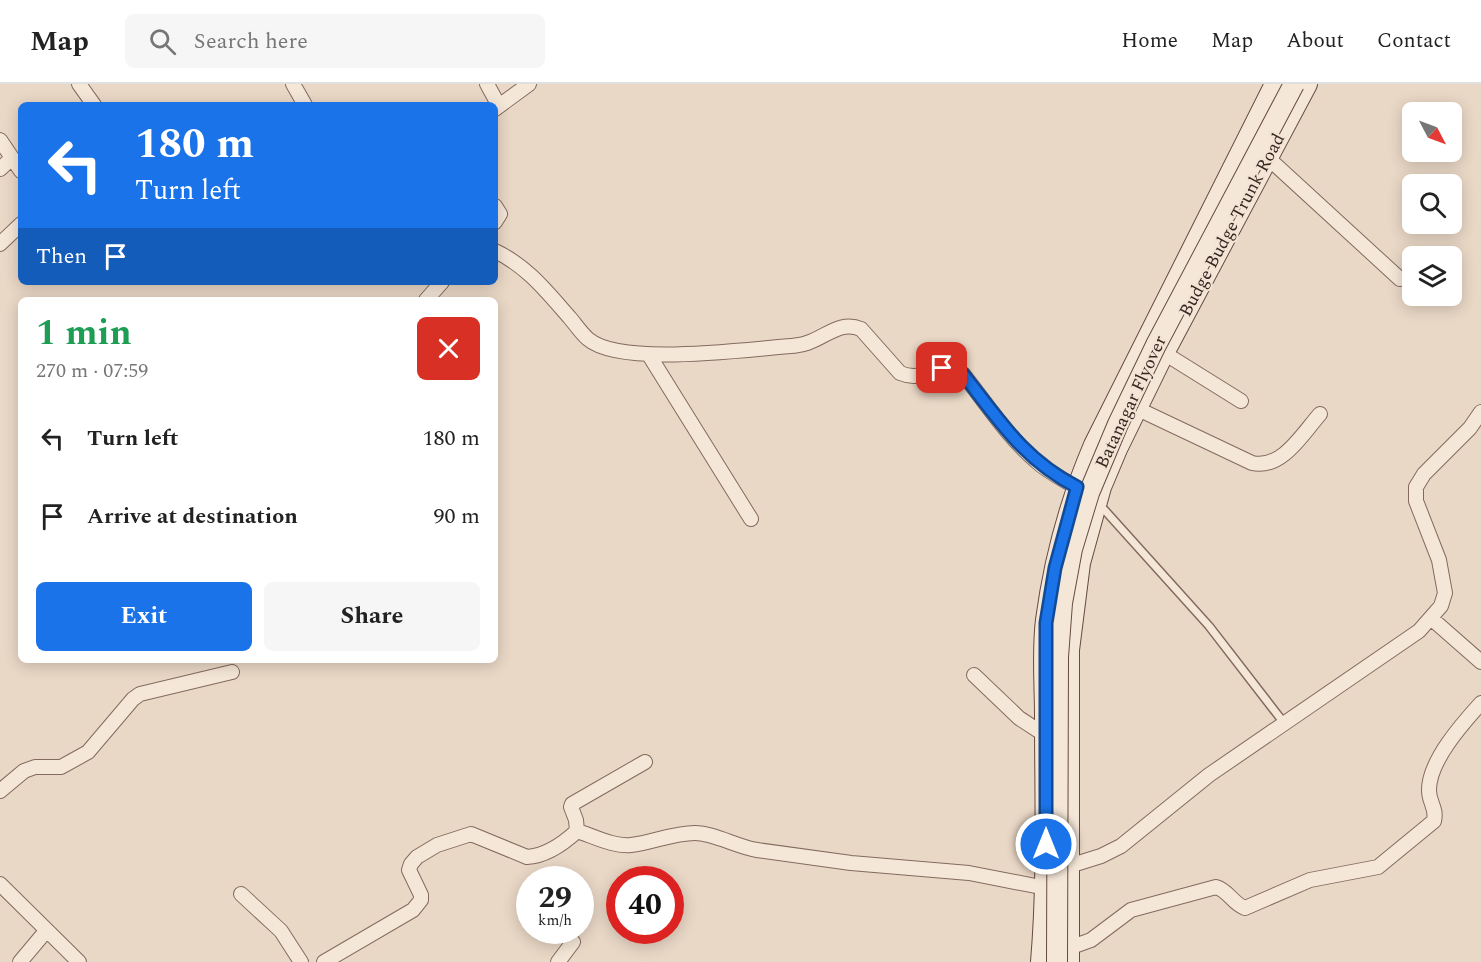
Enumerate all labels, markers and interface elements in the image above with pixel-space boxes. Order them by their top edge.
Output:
search box [125,14,545,68]
text: Map [30,20,89,63]
icon: search [146,25,179,58]
text: Search here [194,25,308,58]
text: Home [1121,25,1178,57]
text: Map [1211,25,1253,57]
text: About [1286,25,1344,57]
text: Contact [1377,25,1451,57]
north arrow [1402,102,1462,162]
map controls [1402,102,1462,306]
text: 180 m [135,113,254,176]
icon: left [36,126,114,204]
street label: Budge Budge Trunk Road [1172,129,1292,321]
text: Turn left [135,170,241,212]
button: search [1402,174,1462,234]
text: Then [36,240,87,273]
icon: arrive [99,240,132,273]
button: layers [1402,246,1462,306]
text: 1 min [36,306,132,361]
button: close [417,317,480,380]
street label: Batanagar Flyover [1088,331,1174,473]
pin [916,342,967,393]
icon: arrive [925,351,958,384]
text: 270 m · 07:59 [36,356,148,386]
icon: left [36,422,69,455]
text: Turn left [87,422,179,455]
text: 180 m [423,422,480,455]
icon: arrive [36,500,69,533]
text: Arrive at destination [87,500,298,533]
text: 90 m [434,500,480,533]
button: Exit [36,582,252,651]
button: Share [264,582,480,651]
position arrow [1014,812,1078,876]
speed limit sign: 40 [606,866,684,944]
text: 29 [538,875,572,921]
text: km/h [538,909,572,932]

